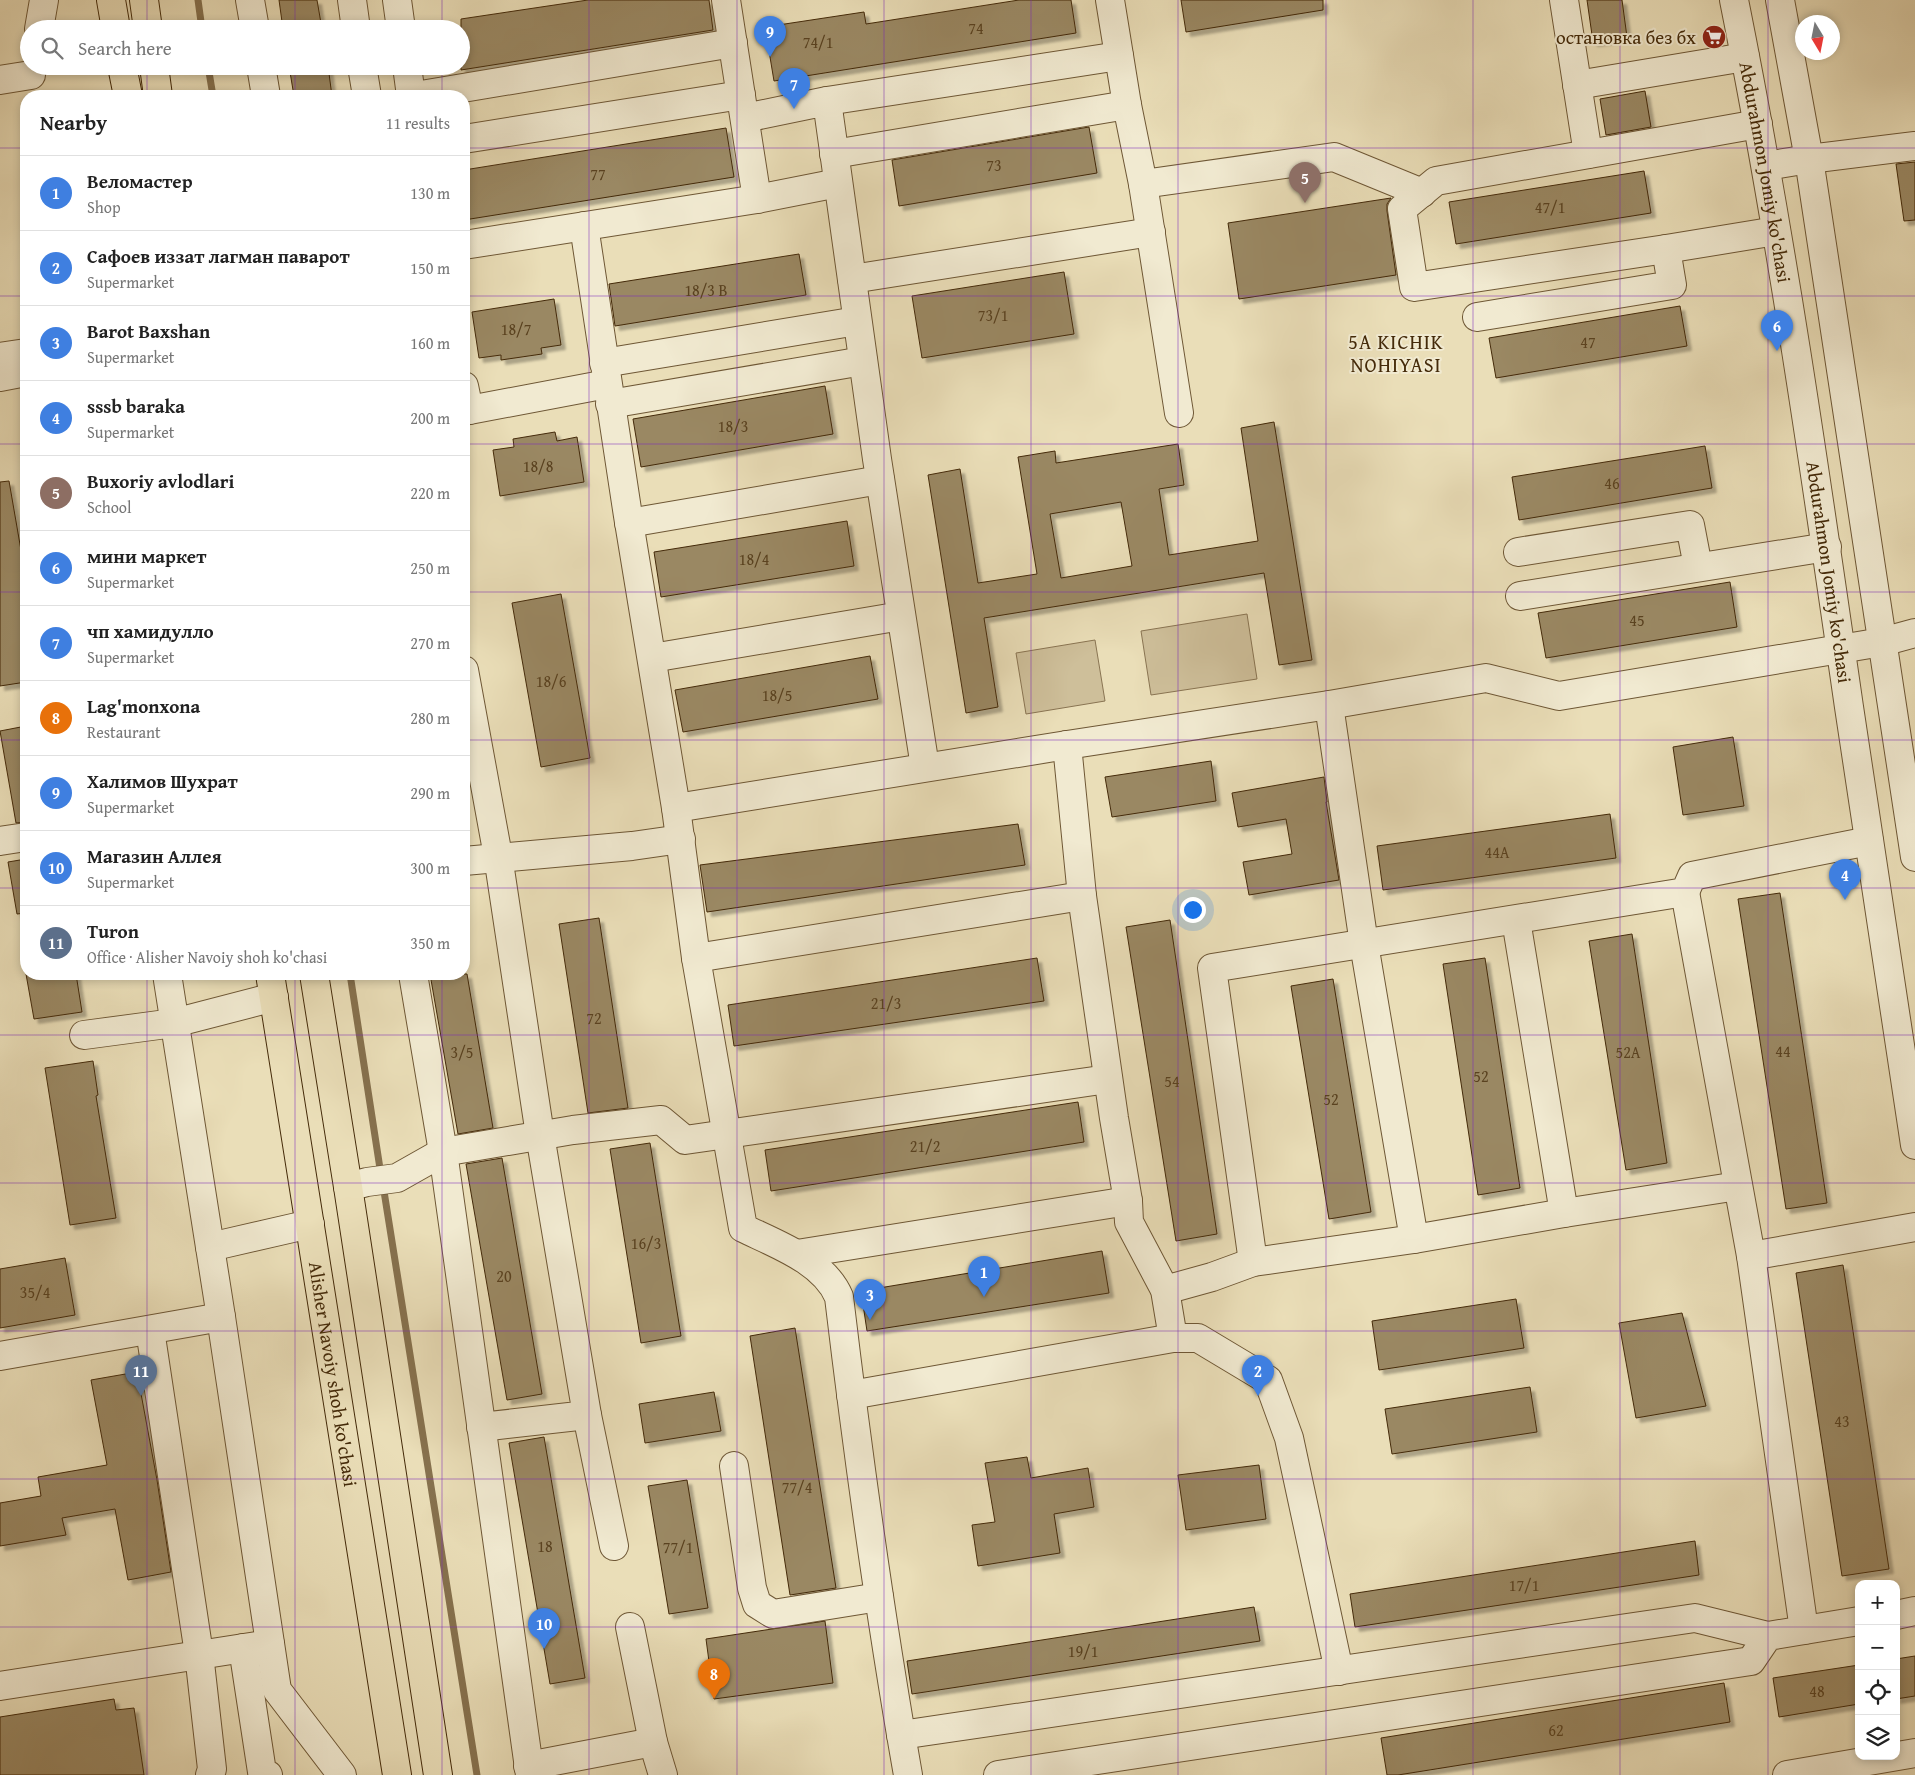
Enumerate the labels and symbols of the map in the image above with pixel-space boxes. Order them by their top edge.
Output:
north arrow [1795,15,1840,60]
pin: 9 [754,16,786,57]
house number: 74 [968,16,984,40]
place label: остановка без бх [1556,23,1696,51]
supermarket icon: остановка без бх [1701,24,1727,50]
house number: 74/1 [803,30,833,54]
street label: Abdurahmon Jomiy ko'chasi [1732,59,1799,285]
pin: 7 [778,68,810,109]
house number: 73 [986,153,1002,177]
house number: 77 [590,162,606,186]
pin: 5 [1289,162,1321,203]
house number: 47/1 [1535,195,1565,219]
house number: 18/3 B [684,278,728,302]
house number: 73/1 [978,303,1008,327]
pin: 6 [1761,310,1793,351]
house number: 18/7 [501,317,532,341]
district label: 5A KICHIK NOHIYASI [1348,327,1444,379]
house number: 47 [1580,330,1596,354]
house number: 18/3 [718,414,748,438]
house number: 18/8 [523,454,554,478]
street label: Abdurahmon Jomiy ko'chasi [1799,459,1859,685]
house number: 46 [1604,471,1620,495]
house number: 18/4 [739,547,770,571]
house number: 45 [1629,608,1645,632]
house number: 18/6 [536,669,567,693]
house number: 18/5 [762,683,792,707]
house number: 44A [1484,840,1510,864]
pin: 4 [1829,859,1861,900]
your location [1180,897,1206,923]
house number: 21/3 [871,991,901,1015]
house number: 72 [586,1006,602,1030]
house number: 44 [1775,1039,1791,1063]
house number: 3/5 [451,1040,473,1064]
house number: 52A [1615,1040,1641,1064]
house number: 52 [1473,1064,1489,1088]
house number: 54 [1164,1069,1180,1093]
house number: 52 [1323,1087,1339,1111]
house number: 21/2 [910,1134,940,1158]
house number: 16/3 [631,1231,661,1255]
pin: 1 [968,1256,1000,1297]
street label: Alisher Navoiy shoh ko'chasi [302,1259,365,1489]
house number: 20 [496,1264,512,1288]
pin: 3 [854,1279,886,1320]
house number: 35/4 [20,1280,51,1304]
pin: 11 [125,1355,157,1396]
pin: 2 [1242,1355,1274,1396]
house number: 43 [1834,1409,1850,1433]
house number: 77/4 [782,1475,813,1499]
house number: 18 [537,1534,553,1558]
house number: 77/1 [663,1535,693,1559]
house number: 17/1 [1509,1573,1539,1597]
pin: 10 [528,1608,560,1649]
house number: 19/1 [1068,1639,1098,1663]
pin: 8 [698,1658,730,1699]
house number: 48 [1809,1679,1825,1703]
house number: 62 [1548,1718,1564,1742]

